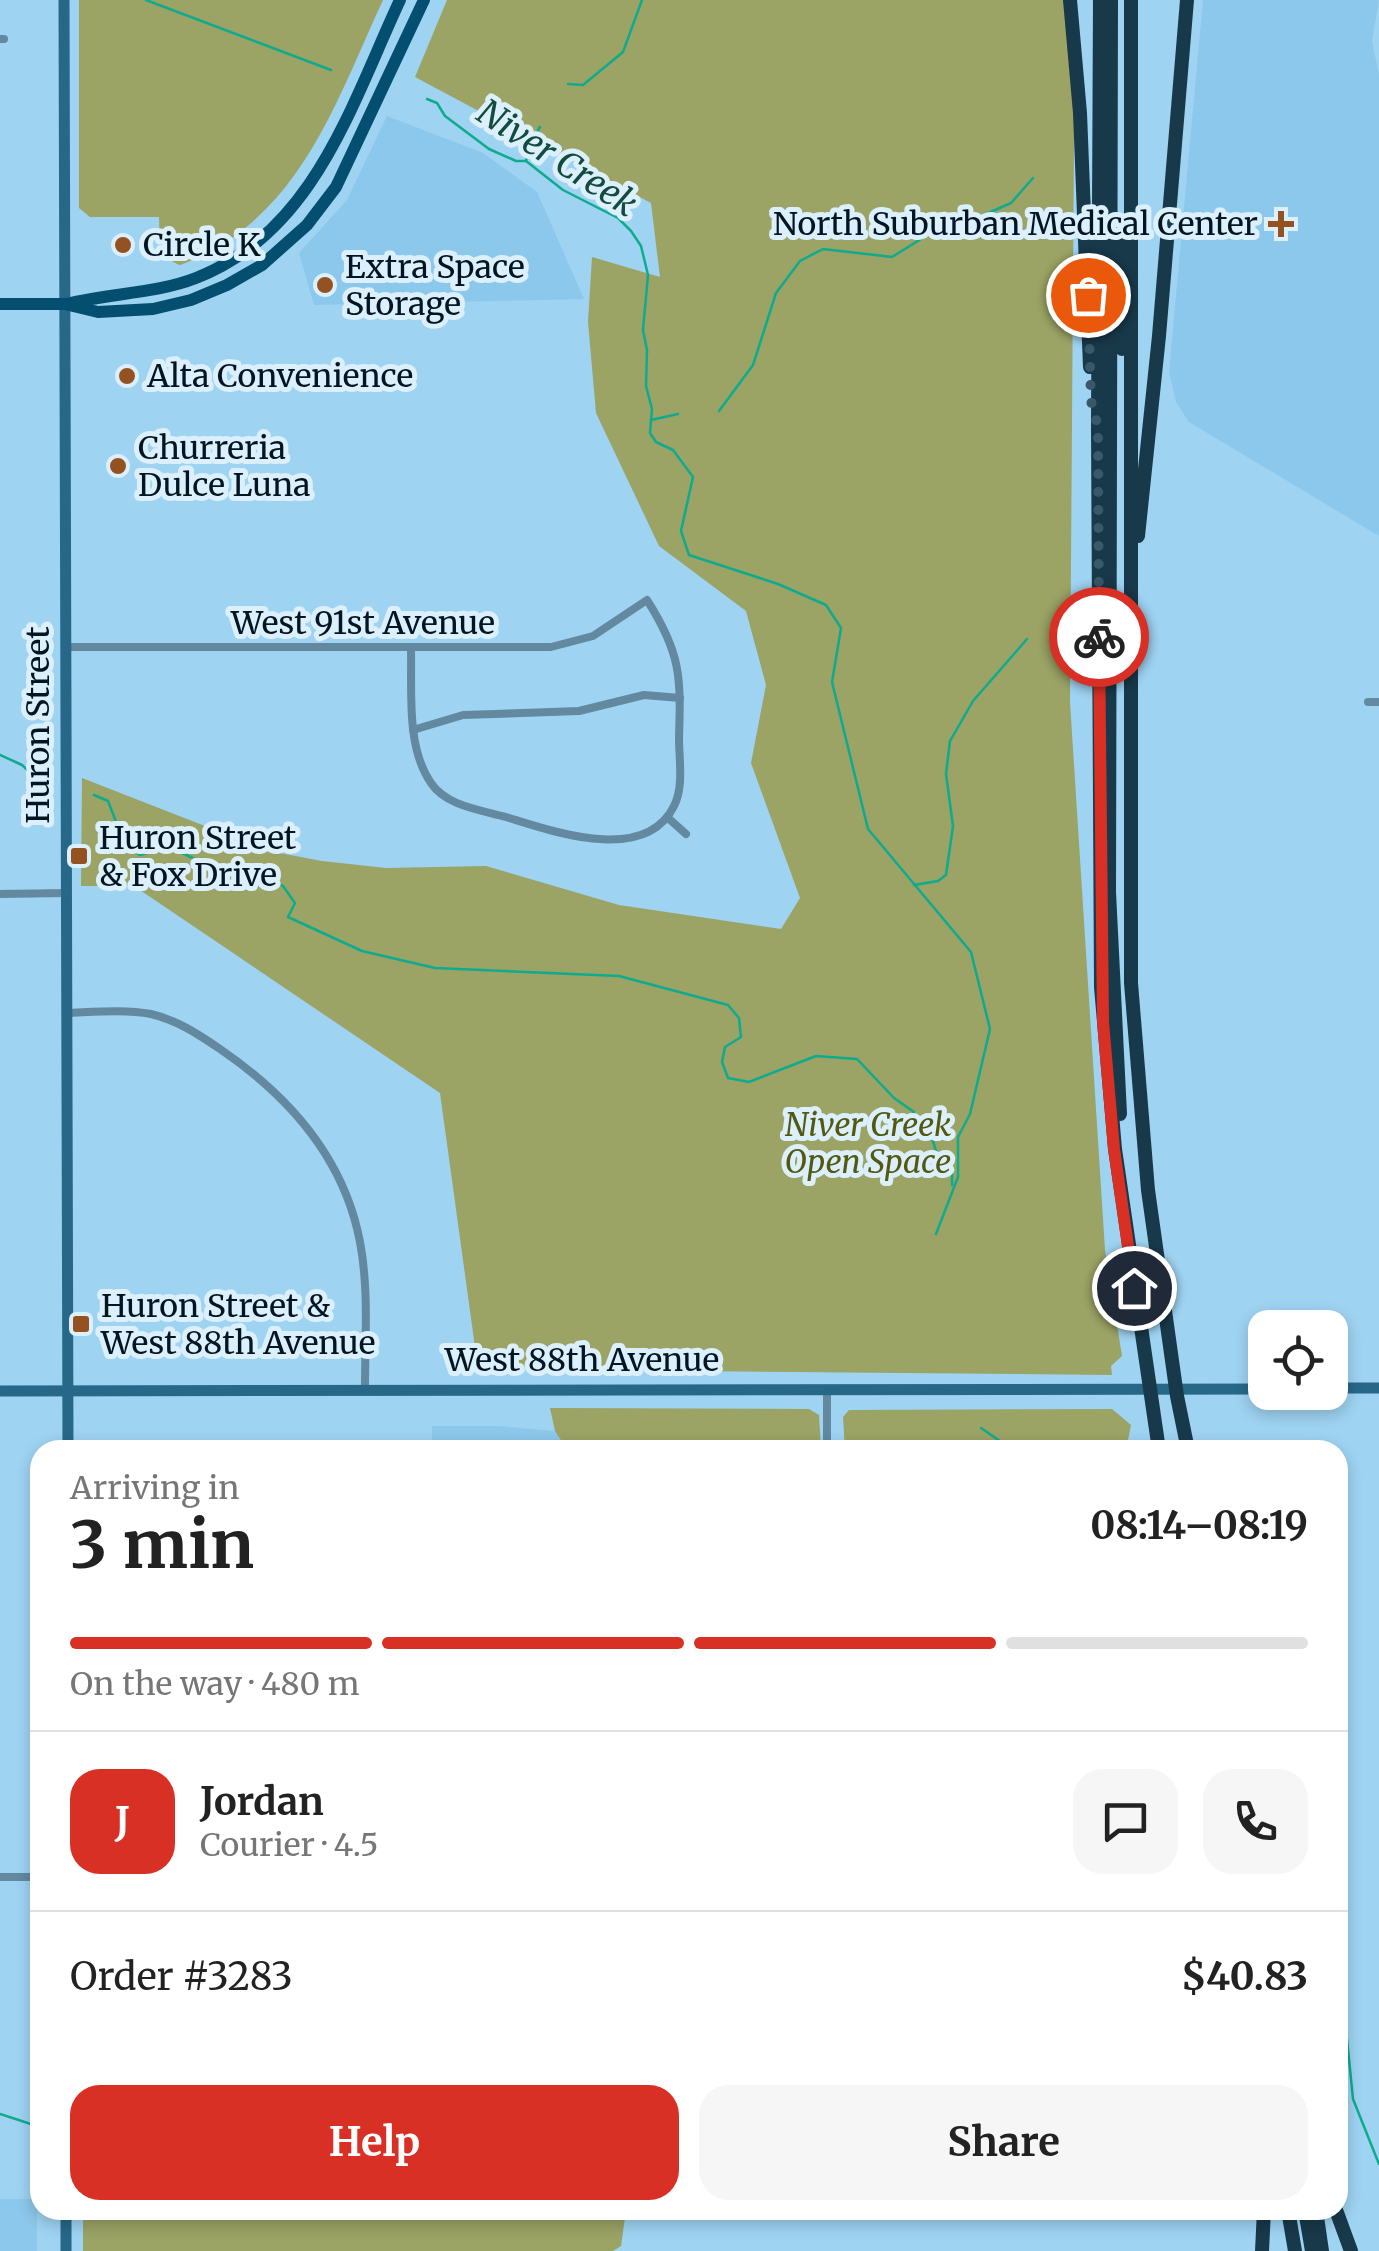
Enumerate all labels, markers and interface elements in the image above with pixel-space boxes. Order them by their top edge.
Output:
water label: Niver Creek [469,90,645,226]
place label: North Suburban Medical Center [773,204,1258,244]
marker: North Suburban Medical Center [1268,211,1294,237]
place label: Circle K [143,225,262,265]
marker: Circle K [112,234,134,256]
place label: Extra Space Storage [345,247,525,324]
pin [1046,253,1131,338]
icon: bag [1061,268,1116,323]
marker: Extra Space Storage [314,274,336,296]
place label: Alta Convenience [146,356,413,396]
marker: Alta Convenience [116,365,138,387]
place label: Churreria Dulce Luna [138,428,310,505]
marker: Churreria Dulce Luna [107,455,129,477]
courier [1049,587,1149,687]
street label: West 91st Avenue [230,603,495,643]
icon: bike [1072,610,1127,665]
street label: Huron Street [18,626,58,824]
place label: Huron Street & Fox Drive [99,818,297,895]
marker: Huron Street & Fox Drive [68,845,90,867]
park label: Niver Creek Open Space [785,1105,952,1182]
pin [1092,1246,1177,1331]
icon: home [1107,1261,1162,1316]
place label: Huron Street & West 88th Avenue [100,1286,376,1363]
map controls [1248,1310,1348,1410]
button: locate [1248,1310,1348,1410]
marker: Huron Street & West 88th Avenue [70,1313,92,1335]
street label: West 88th Avenue [444,1340,719,1380]
text: Arriving in [70,1468,239,1508]
text: 08:14–08:19 [1090,1502,1308,1549]
text: 3 min [70,1504,254,1586]
text: On the way · 480 m [70,1664,359,1704]
button: chat [1073,1769,1178,1874]
button: phone [1203,1769,1308,1874]
text: Jordan [200,1778,324,1825]
text: J [115,1798,130,1845]
text: Courier · 4.5 [200,1825,378,1865]
text: Order #3283 [70,1953,293,2000]
text: $40.83 [1181,1953,1308,2000]
button: Help [70,2085,679,2200]
button: Share [699,2085,1308,2200]

